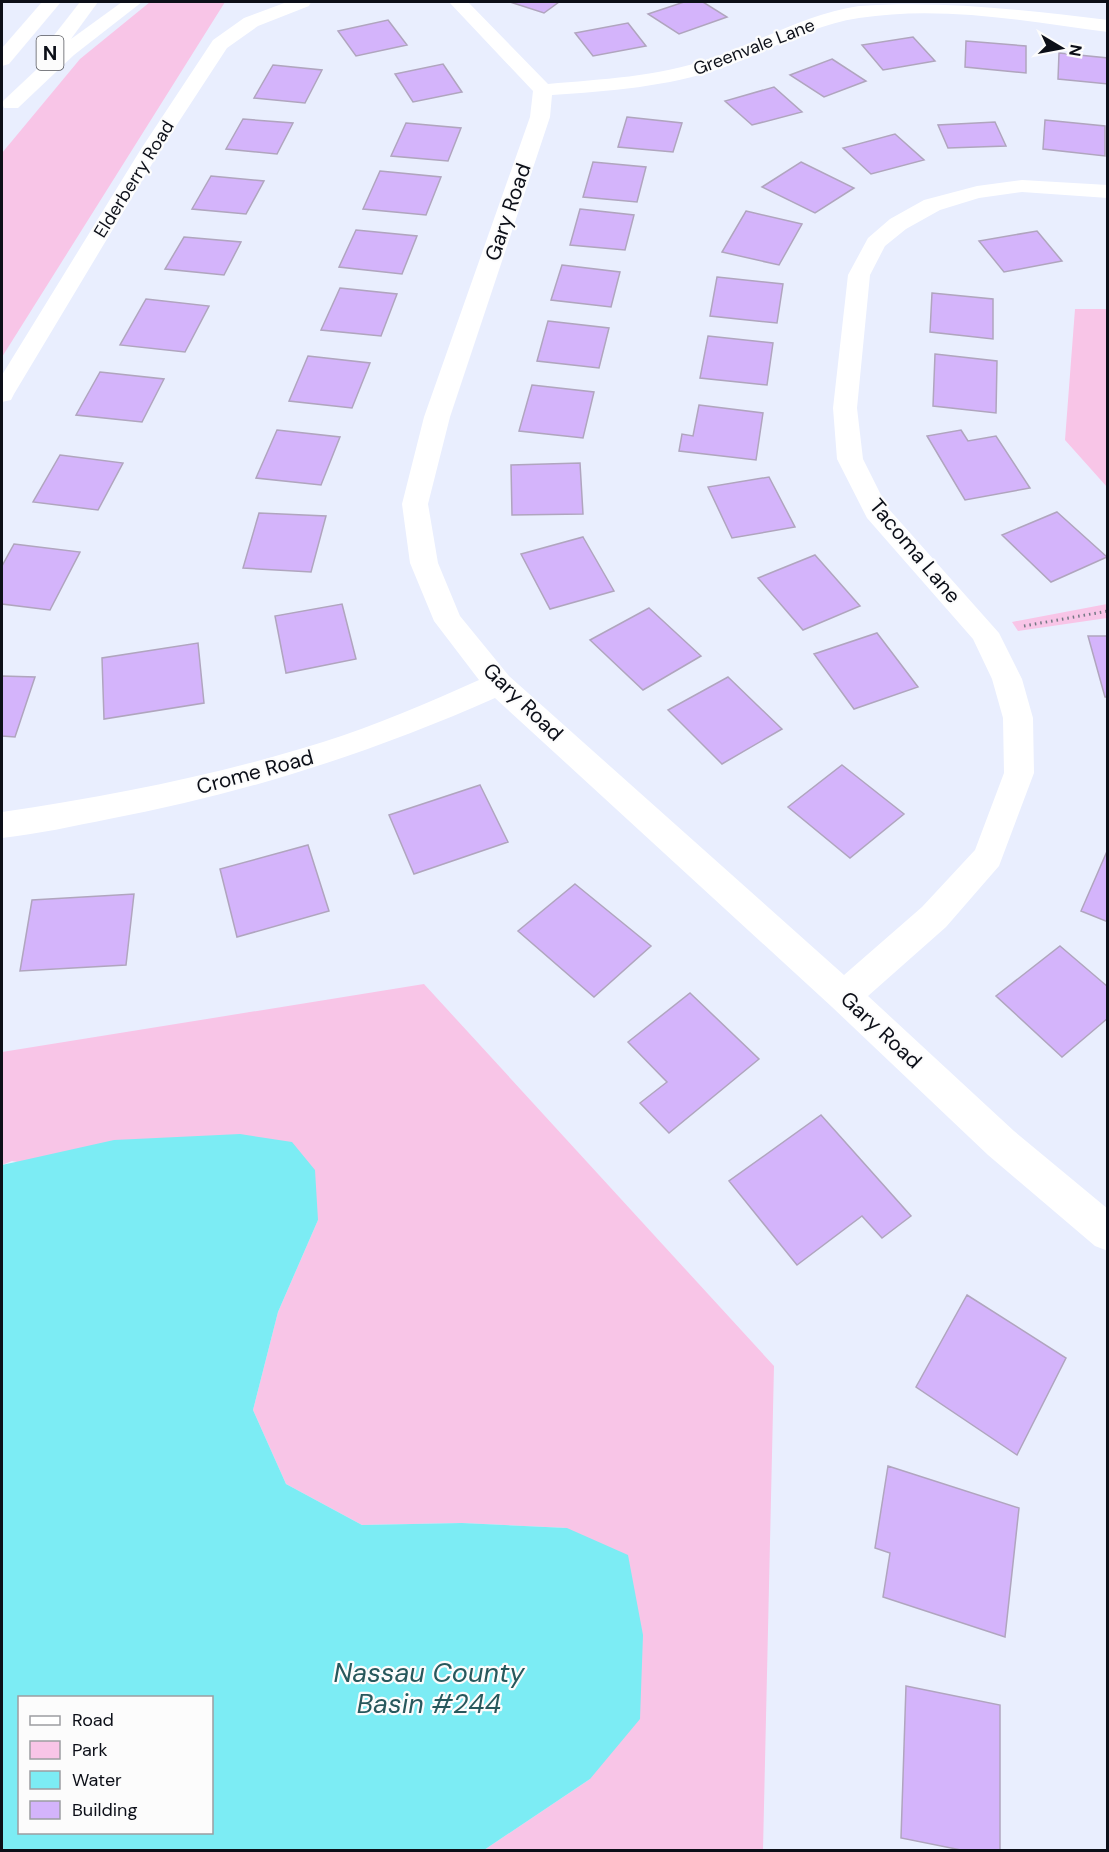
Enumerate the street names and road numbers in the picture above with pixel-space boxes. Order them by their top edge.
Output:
street label: Greenvale Lane [690,13,818,81]
road number: N [36,36,64,70]
street label: Elderberry Road [88,116,180,242]
street label: Gary Road [478,160,538,264]
street label: Tacoma Lane [863,493,967,609]
street label: Gary Road [477,657,569,747]
street label: Crome Road [193,743,317,801]
street label: Gary Road [834,985,928,1075]

